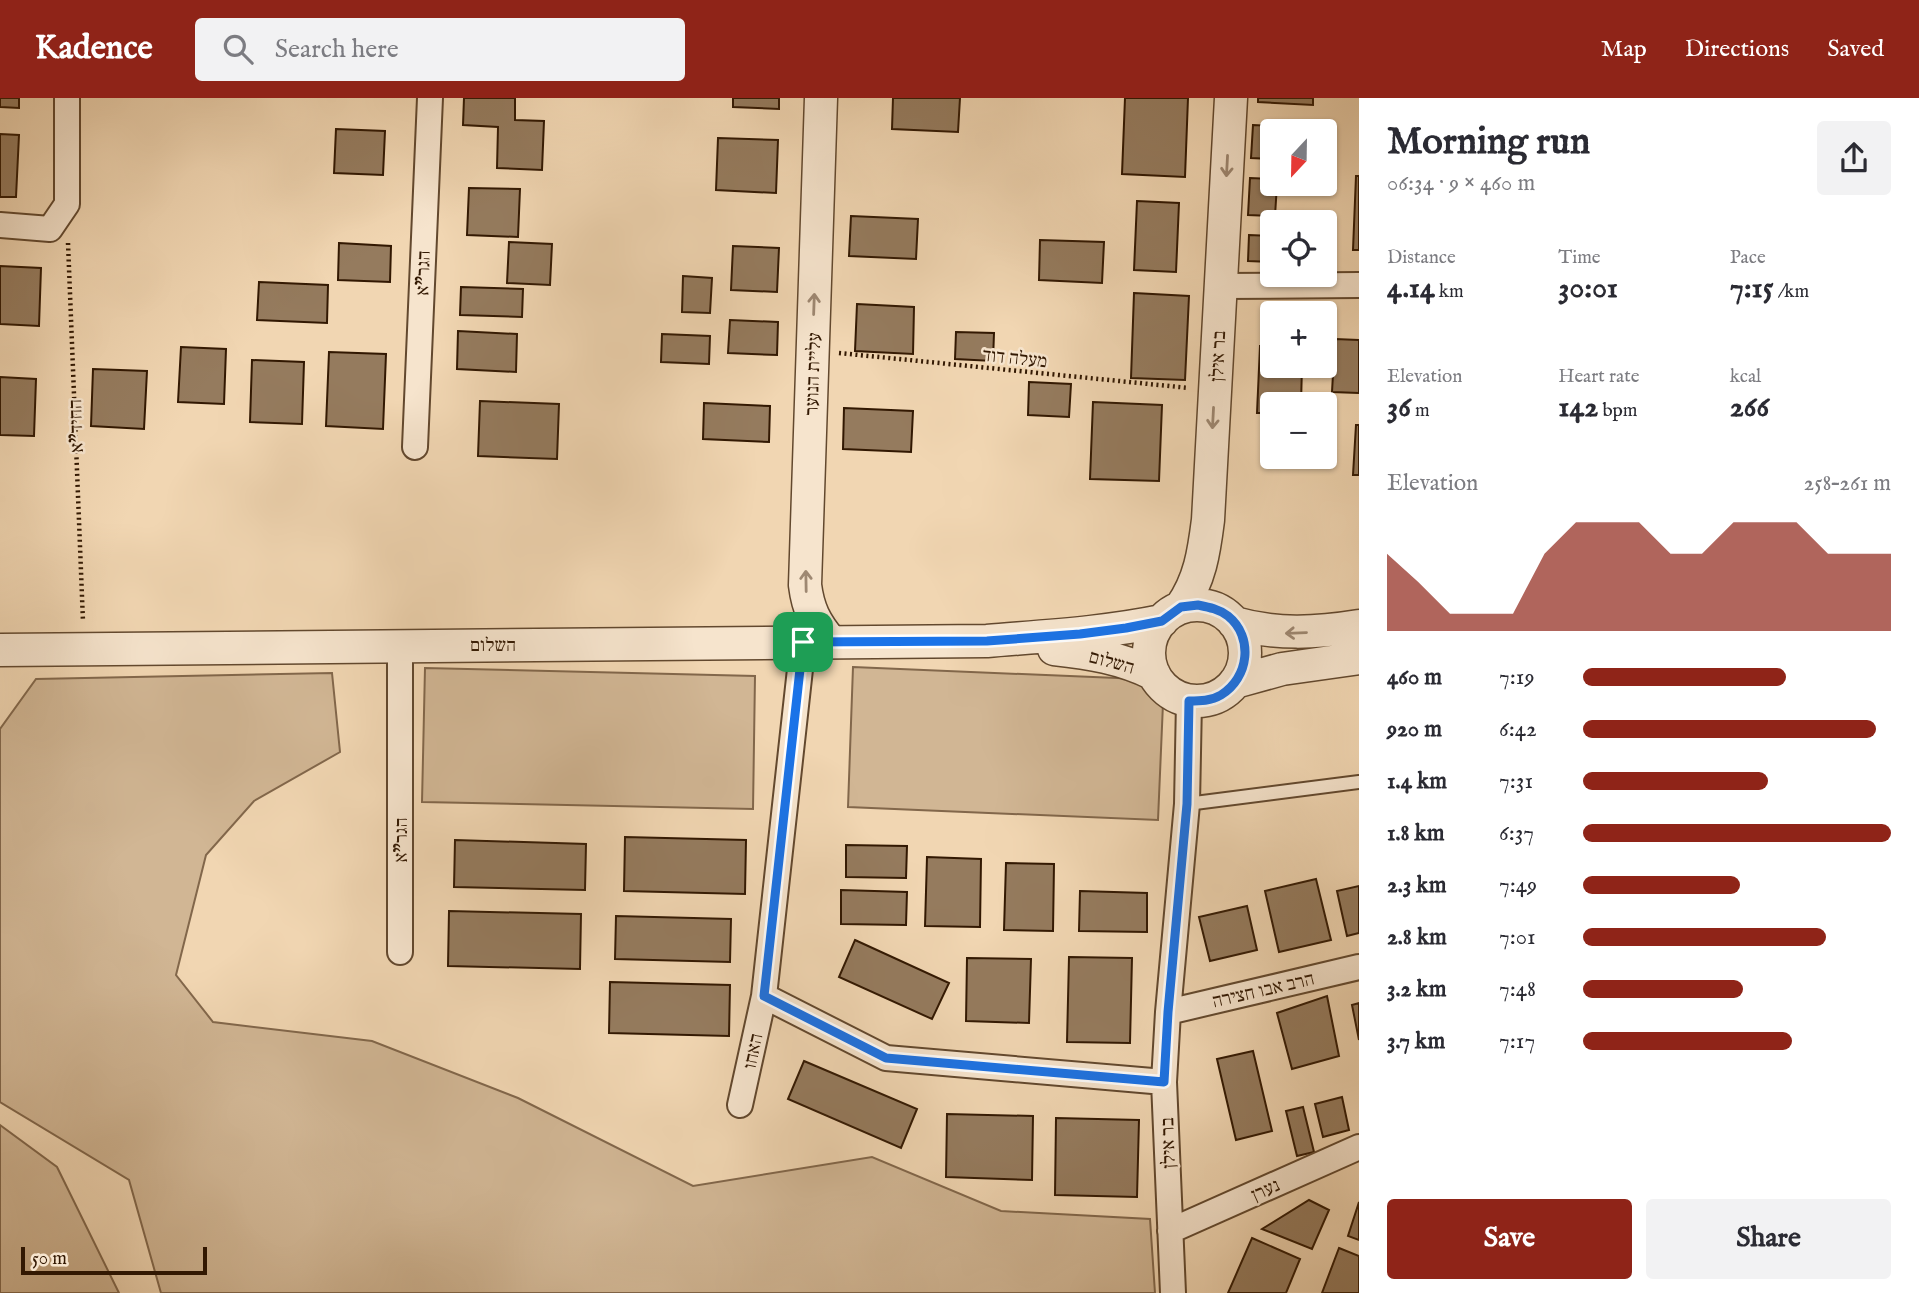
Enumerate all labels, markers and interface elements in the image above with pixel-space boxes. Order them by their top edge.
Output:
search box [195,18,685,81]
text: Kadence [35,28,153,70]
icon: search [219,30,257,68]
text: Search here [275,33,399,66]
text: Map [1601,34,1647,65]
text: Directions [1685,34,1789,65]
text: Saved [1827,34,1884,65]
north arrow [1260,119,1337,196]
map controls [1260,119,1337,469]
text: Morning run [1387,119,1590,167]
button: share [1817,121,1891,195]
one-way arrow [1220,154,1233,177]
text: 06:34 · 9 × 460 m [1387,169,1535,198]
button: locate [1260,210,1337,287]
text: Distance [1387,246,1456,270]
text: Time [1558,246,1601,270]
text: Pace [1730,246,1766,270]
street label: הגר"א [411,250,437,296]
text: 4.14 [1387,270,1435,308]
text: 30:01 [1558,270,1618,308]
text: 7:15 [1730,270,1774,308]
text: km [1435,280,1464,304]
text: /km [1774,280,1809,304]
one-way arrow [807,293,821,316]
button: + [1260,301,1337,378]
street label: בר אילן [1206,330,1232,382]
street label: עליית הנוער [801,332,827,416]
street label: מעלה דוד [981,344,1048,374]
text: Elevation [1387,365,1462,389]
text: Heart rate [1558,365,1639,389]
text: kcal [1730,365,1761,389]
text: 36 [1387,389,1411,427]
text: 142 [1558,389,1598,427]
text: 266 [1730,389,1769,427]
button: − [1260,392,1337,469]
street label: החיד"א [64,399,90,453]
text: m [1411,399,1430,423]
text: bpm [1598,399,1638,423]
one-way arrow [1207,406,1220,429]
text: Elevation [1387,469,1478,498]
text: 258–261 m [1804,469,1891,498]
one-way arrow [799,570,812,593]
pin [773,612,833,672]
icon: arrive [784,623,822,661]
one-way arrow [1285,626,1308,639]
street label: השלום [470,634,516,658]
street label: השלום [1086,645,1137,681]
text: 460 m [1387,663,1442,692]
text: 7:19 [1499,663,1534,692]
text: 920 m [1387,715,1442,744]
text: 6:42 [1499,715,1537,744]
text: 1.4 km [1387,767,1447,796]
text: 7:31 [1499,767,1533,796]
street label: הגר"א [390,818,414,863]
text: 1.8 km [1387,819,1445,848]
text: 6:37 [1499,819,1534,848]
text: 2.3 km [1387,871,1446,900]
text: 7:49 [1499,871,1537,900]
text: 2.8 km [1387,923,1447,952]
text: 7:01 [1499,923,1536,952]
street label: הרב אבו חצירה [1210,968,1317,1014]
text: 3.2 km [1387,975,1446,1004]
text: 7:48 [1499,975,1536,1004]
text: 3.7 km [1387,1027,1445,1056]
text: 7:17 [1499,1027,1535,1056]
street label: האחו [739,1031,769,1071]
street label: בר אילן [1156,1117,1182,1169]
street label: נערן [1248,1174,1284,1208]
button: Save [1387,1199,1632,1279]
button: Share [1646,1199,1891,1279]
scale bar [21,1244,206,1276]
text: 50 m [32,1247,67,1271]

